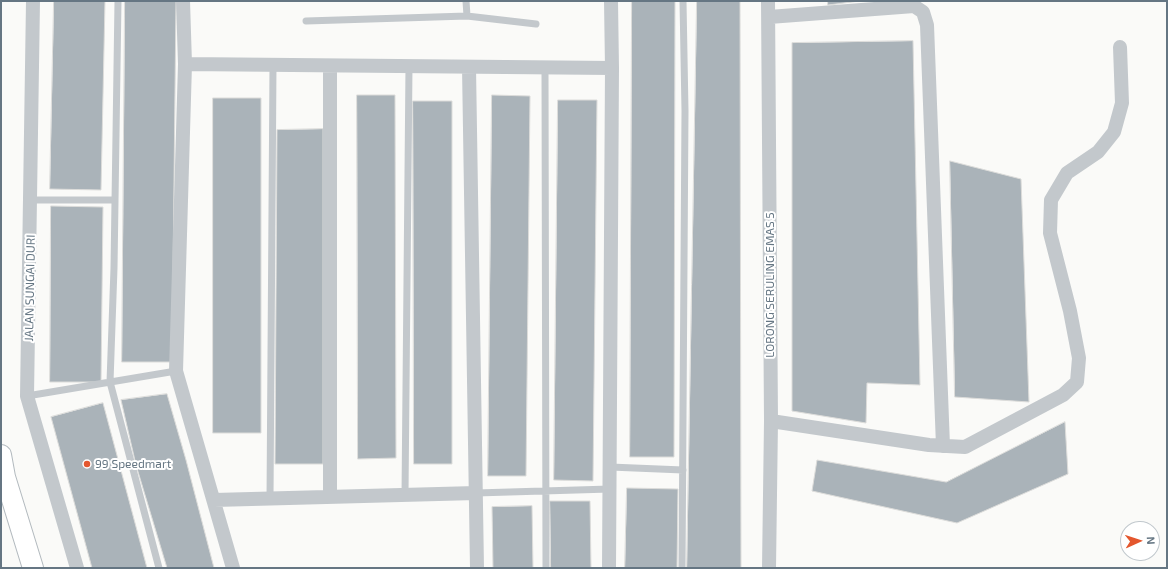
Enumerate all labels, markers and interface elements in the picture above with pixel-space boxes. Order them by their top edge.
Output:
street label: LORONG SERULING EMAS 5 [763,212,777,358]
street label: JALAN SUNGAI DURI [22,234,38,342]
place label: 99 Speedmart [95,457,171,471]
marker: 99 Speedmart [82,459,92,469]
north arrow [1120,521,1160,561]
text: N [1145,536,1158,545]

